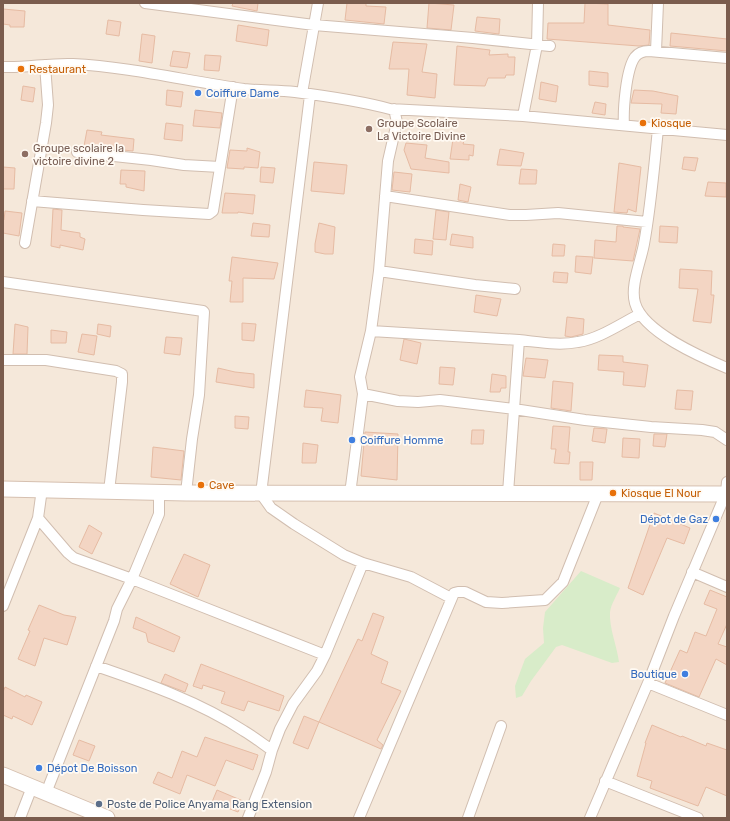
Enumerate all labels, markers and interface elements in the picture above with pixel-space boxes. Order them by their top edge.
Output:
place label: Restaurant [29,63,87,76]
marker: Restaurant [16,64,26,74]
place label: Coiffure Dame [206,87,279,100]
marker: Coiffure Dame [193,88,203,98]
place label: Groupe Scolaire La Victoire Divine [377,117,466,143]
place label: Kiosque [651,117,692,130]
marker: Kiosque [638,118,648,128]
marker: Groupe Scolaire La Victoire Divine [364,124,374,134]
place label: Groupe scolaire la victoire divine 2 [33,142,124,168]
marker: Groupe scolaire la victoire divine 2 [20,149,30,159]
place label: Coiffure Homme [360,434,443,447]
marker: Coiffure Homme [347,435,357,445]
place label: Cave [209,479,234,492]
marker: Cave [196,480,206,490]
place label: Kiosque El Nour [621,487,702,500]
marker: Kiosque El Nour [608,488,618,498]
place label: Dépot de Gaz [640,513,708,526]
marker: Dépot de Gaz [711,514,721,524]
place label: Boutique [630,668,677,681]
marker: Boutique [680,669,690,679]
place label: Dépot De Boisson [47,762,138,775]
marker: Dépot De Boisson [34,763,44,773]
place label: Poste de Police Anyama Rang Extension [107,798,312,811]
marker: Poste de Police Anyama Rang Extension [94,799,104,809]

